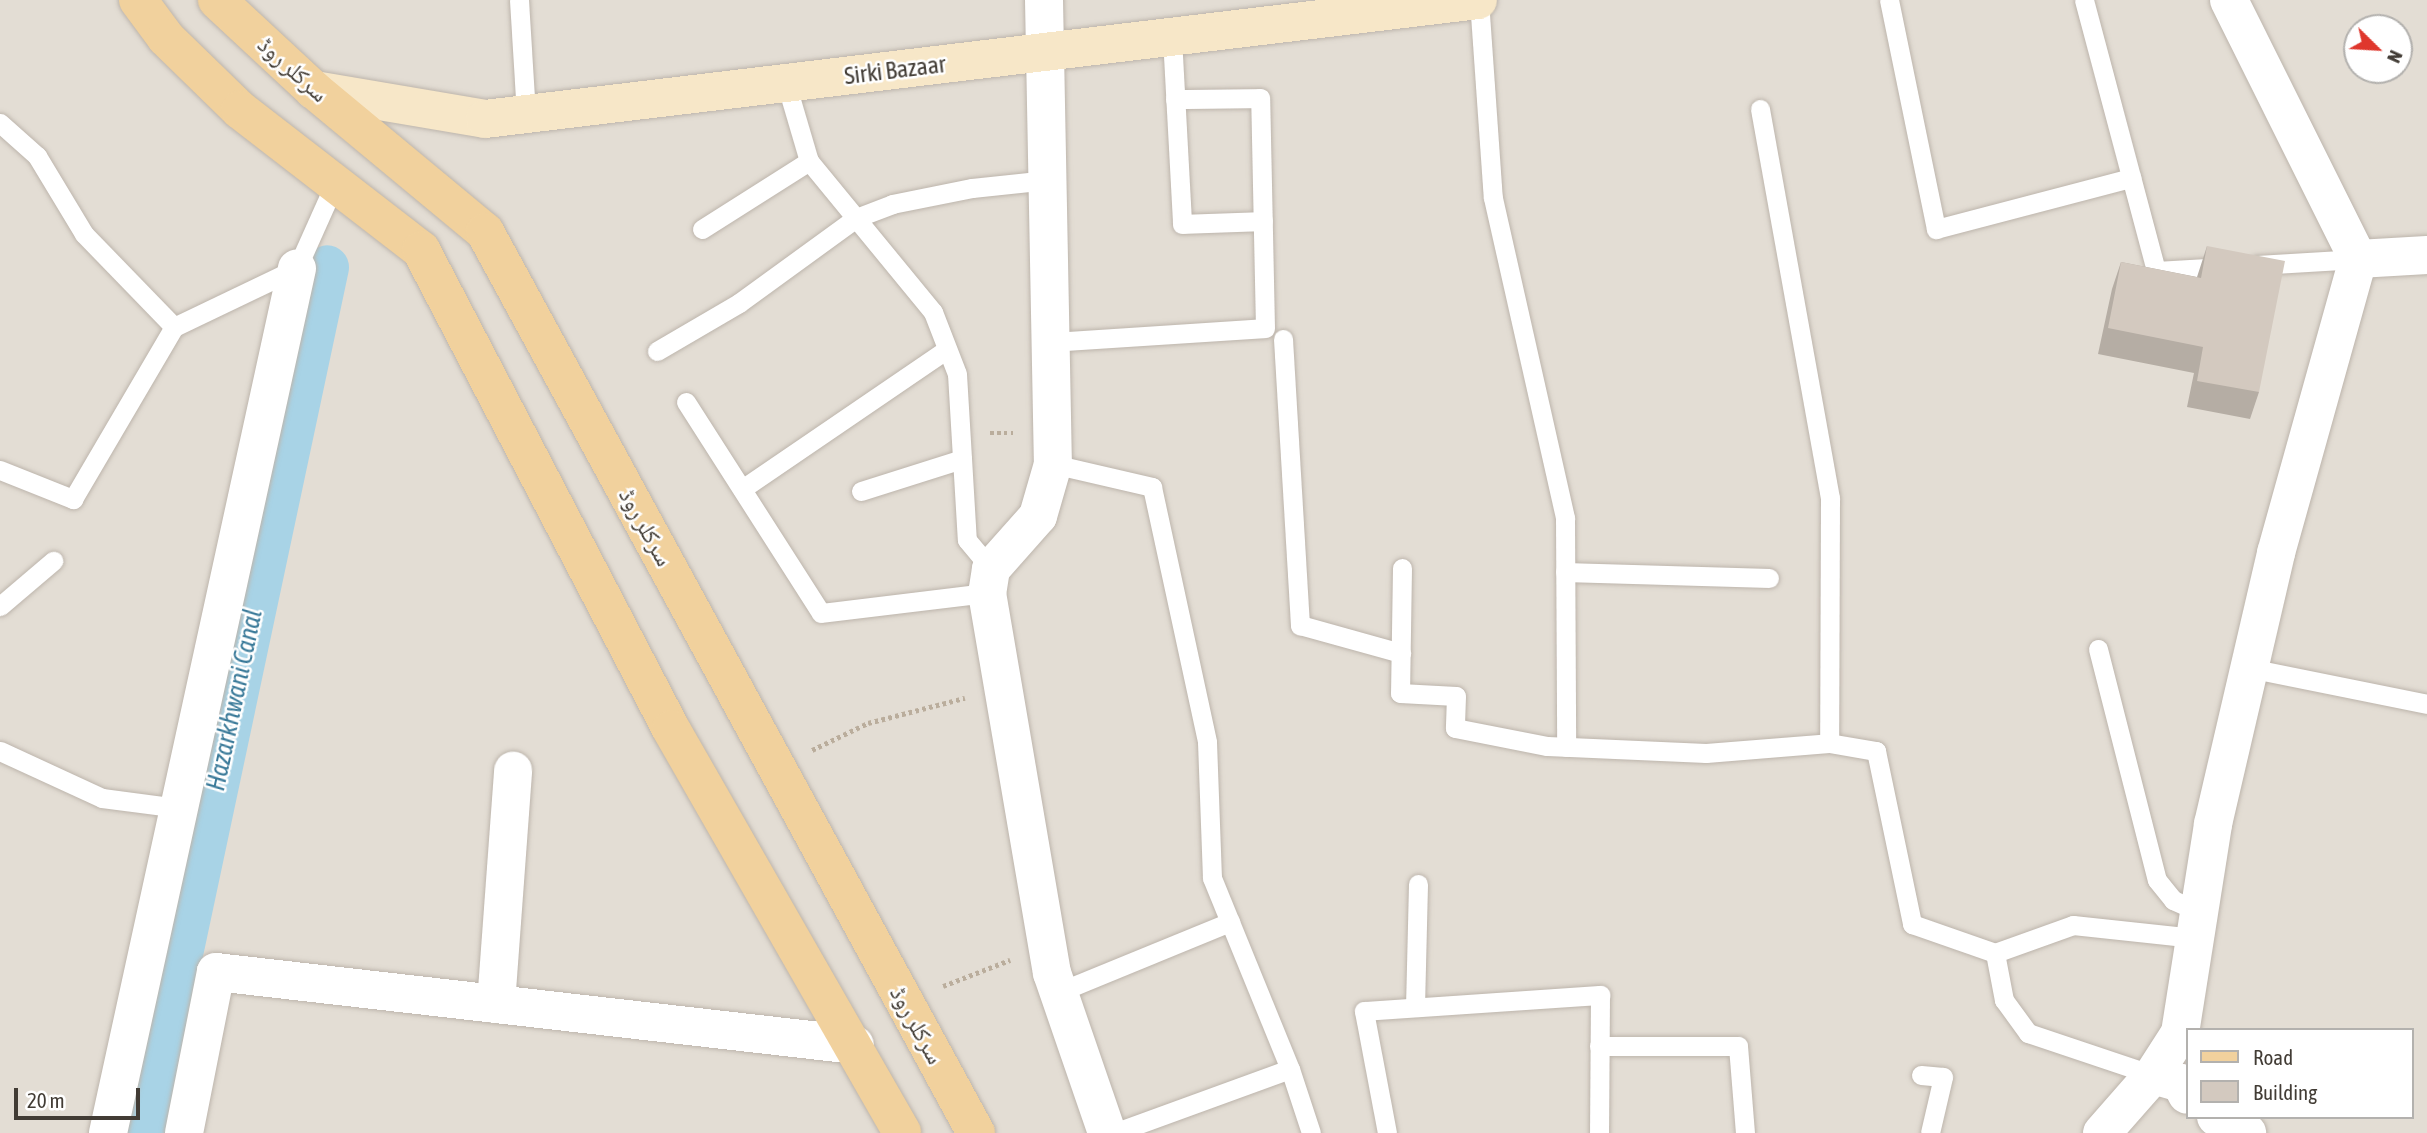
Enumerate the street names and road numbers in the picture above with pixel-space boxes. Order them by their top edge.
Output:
street label: سرکلر روڈ [252,30,334,108]
street label: Sirki Bazaar [843,49,947,91]
street label: سرکلر روڈ [613,483,679,571]
street label: سرکلر روڈ [884,981,950,1069]

